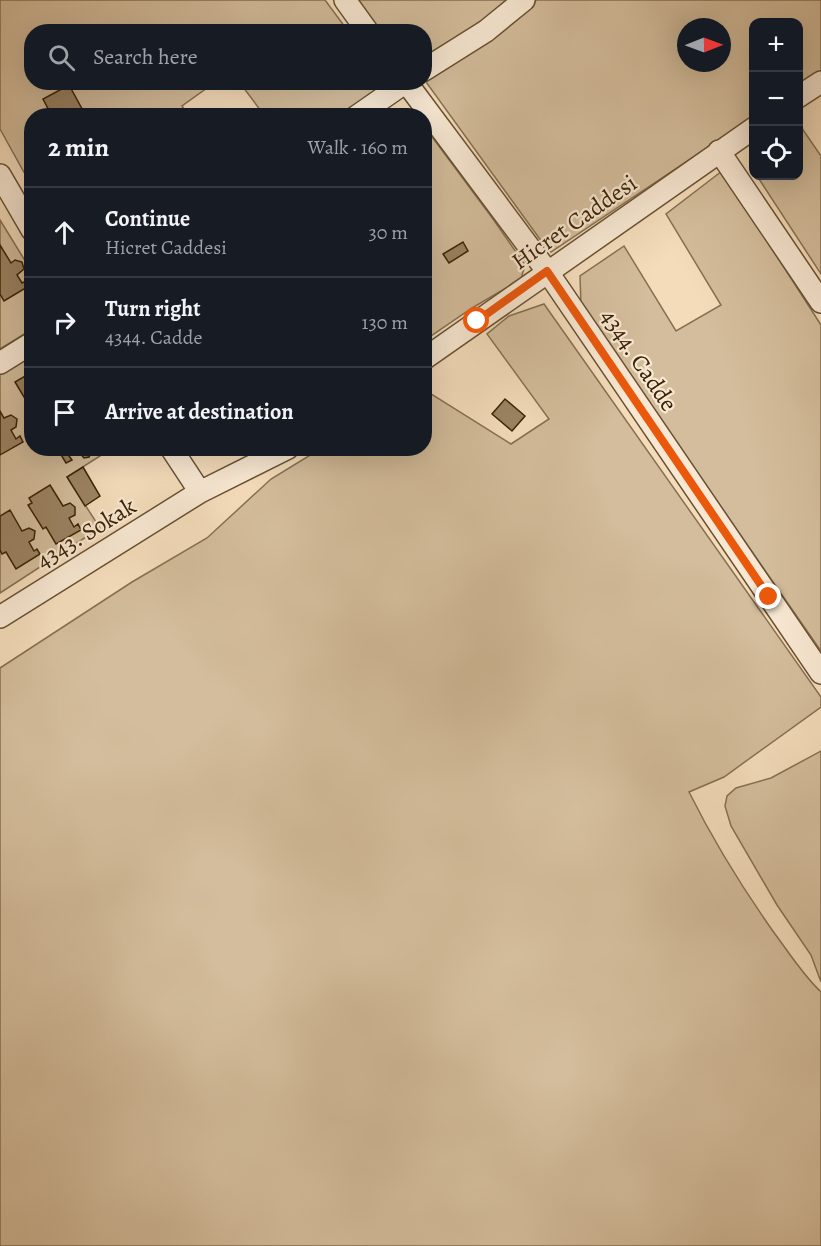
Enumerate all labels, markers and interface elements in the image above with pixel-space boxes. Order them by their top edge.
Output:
north arrow [677,18,731,72]
map controls [749,18,803,180]
button: + [749,18,803,72]
search box [24,24,432,90]
icon: search [45,41,78,74]
text: Search here [93,42,198,72]
button: − [749,72,803,126]
button: locate [749,126,803,180]
text: 2 min [48,130,109,165]
text: Walk · 160 m [308,134,408,161]
street label: Hicret Caddesi [505,167,643,277]
text: Continue [105,204,190,234]
icon: ahead [48,216,81,249]
text: 30 m [368,219,408,246]
text: Hicret Caddesi [105,234,227,261]
text: Turn right [105,294,201,324]
street label: 4344. Cadde [593,303,685,417]
icon: right [48,306,81,339]
route start [463,307,489,333]
text: 130 m [362,309,408,336]
text: 4344. Cadde [105,324,202,351]
icon: arrive [48,396,81,429]
text: Arrive at destination [105,397,294,427]
street label: 4343. Sokak [30,490,142,576]
route end [755,583,781,609]

